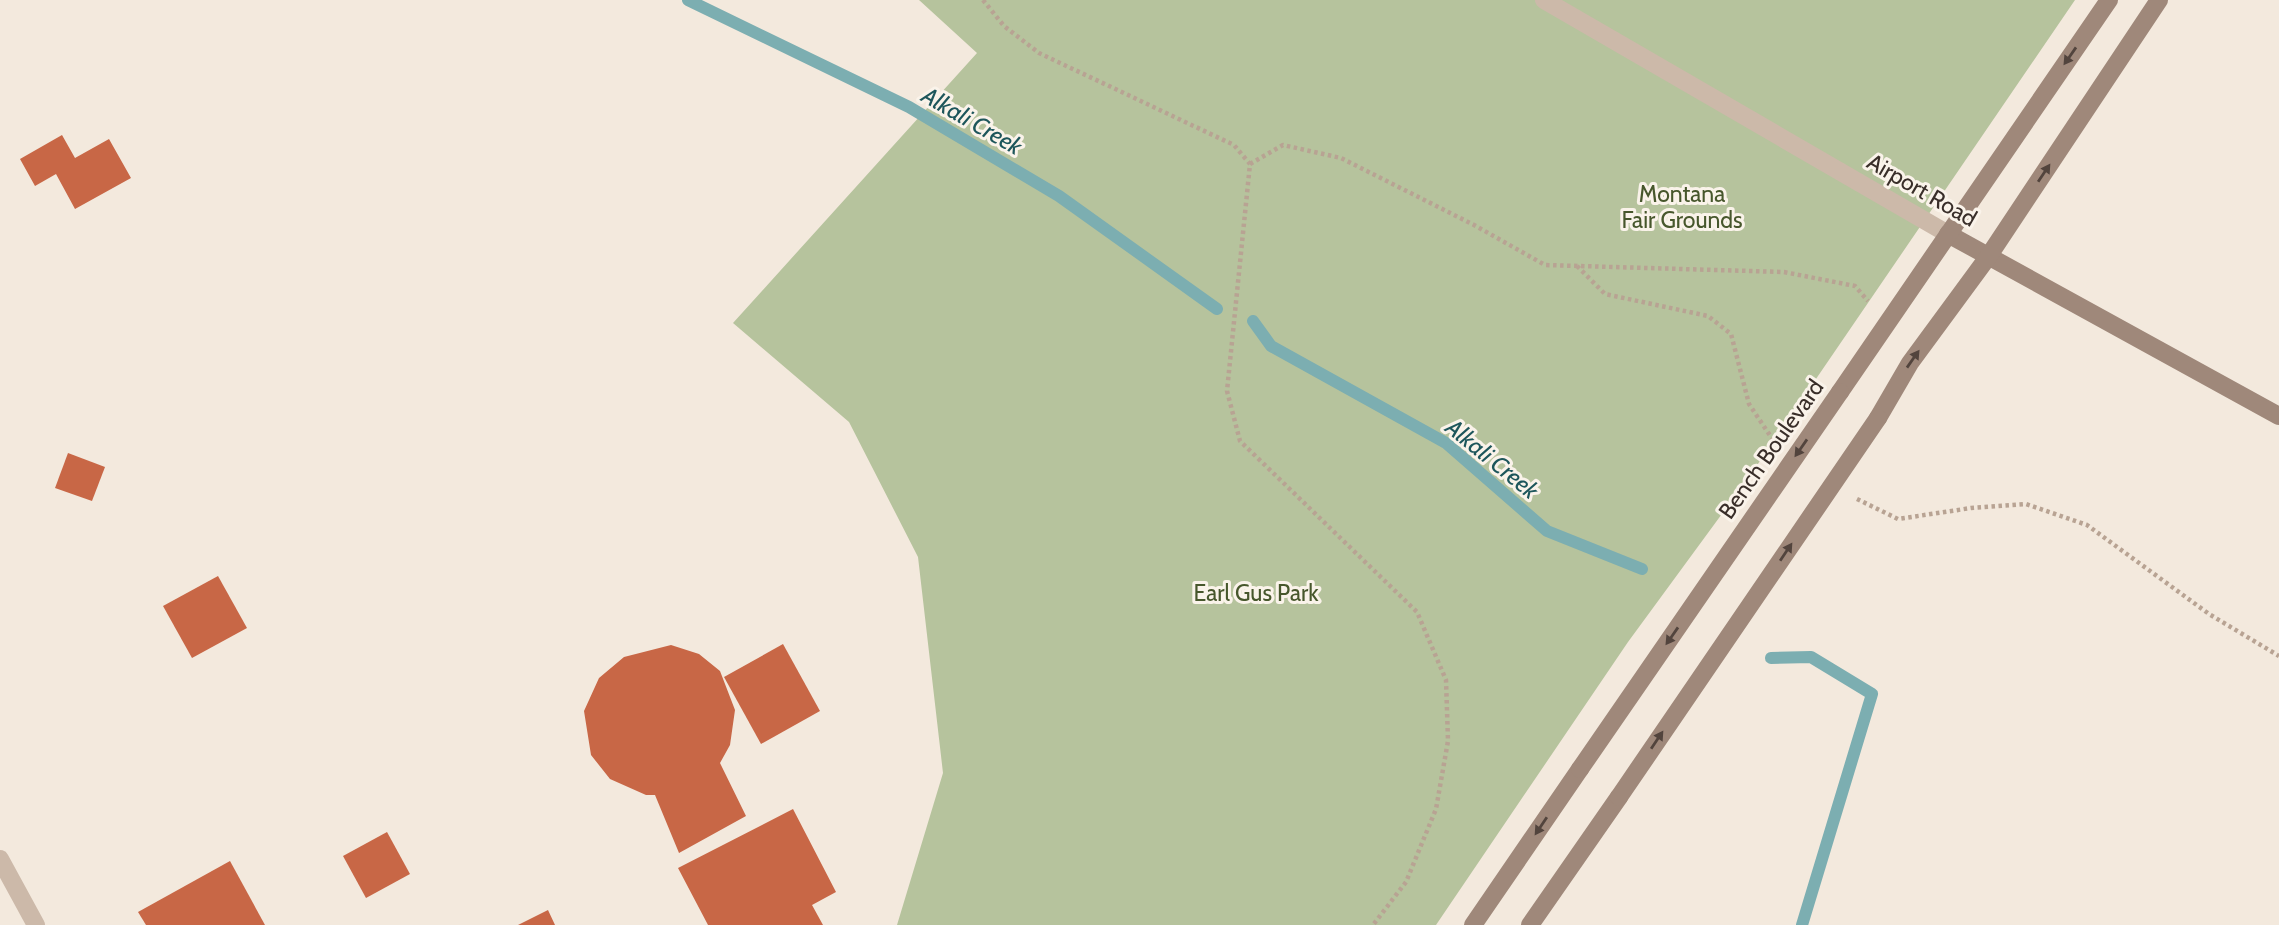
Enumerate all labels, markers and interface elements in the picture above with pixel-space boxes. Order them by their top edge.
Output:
one-way arrow [2063,47,2077,65]
water label: Alkali Creek [916,80,1028,161]
street label: Airport Road [1862,147,1982,233]
one-way arrow [2037,164,2051,182]
park label: Montana Fair Grounds [1621,180,1743,234]
one-way arrow [1906,350,1920,368]
street label: Bench Boulevard [1713,374,1829,524]
water label: Alkali Creek [1439,412,1545,505]
one-way arrow [1795,439,1808,458]
one-way arrow [1779,543,1792,562]
park label: Earl Gus Park [1193,579,1319,607]
one-way arrow [1665,627,1679,645]
one-way arrow [1650,731,1664,749]
one-way arrow [1535,816,1548,835]

